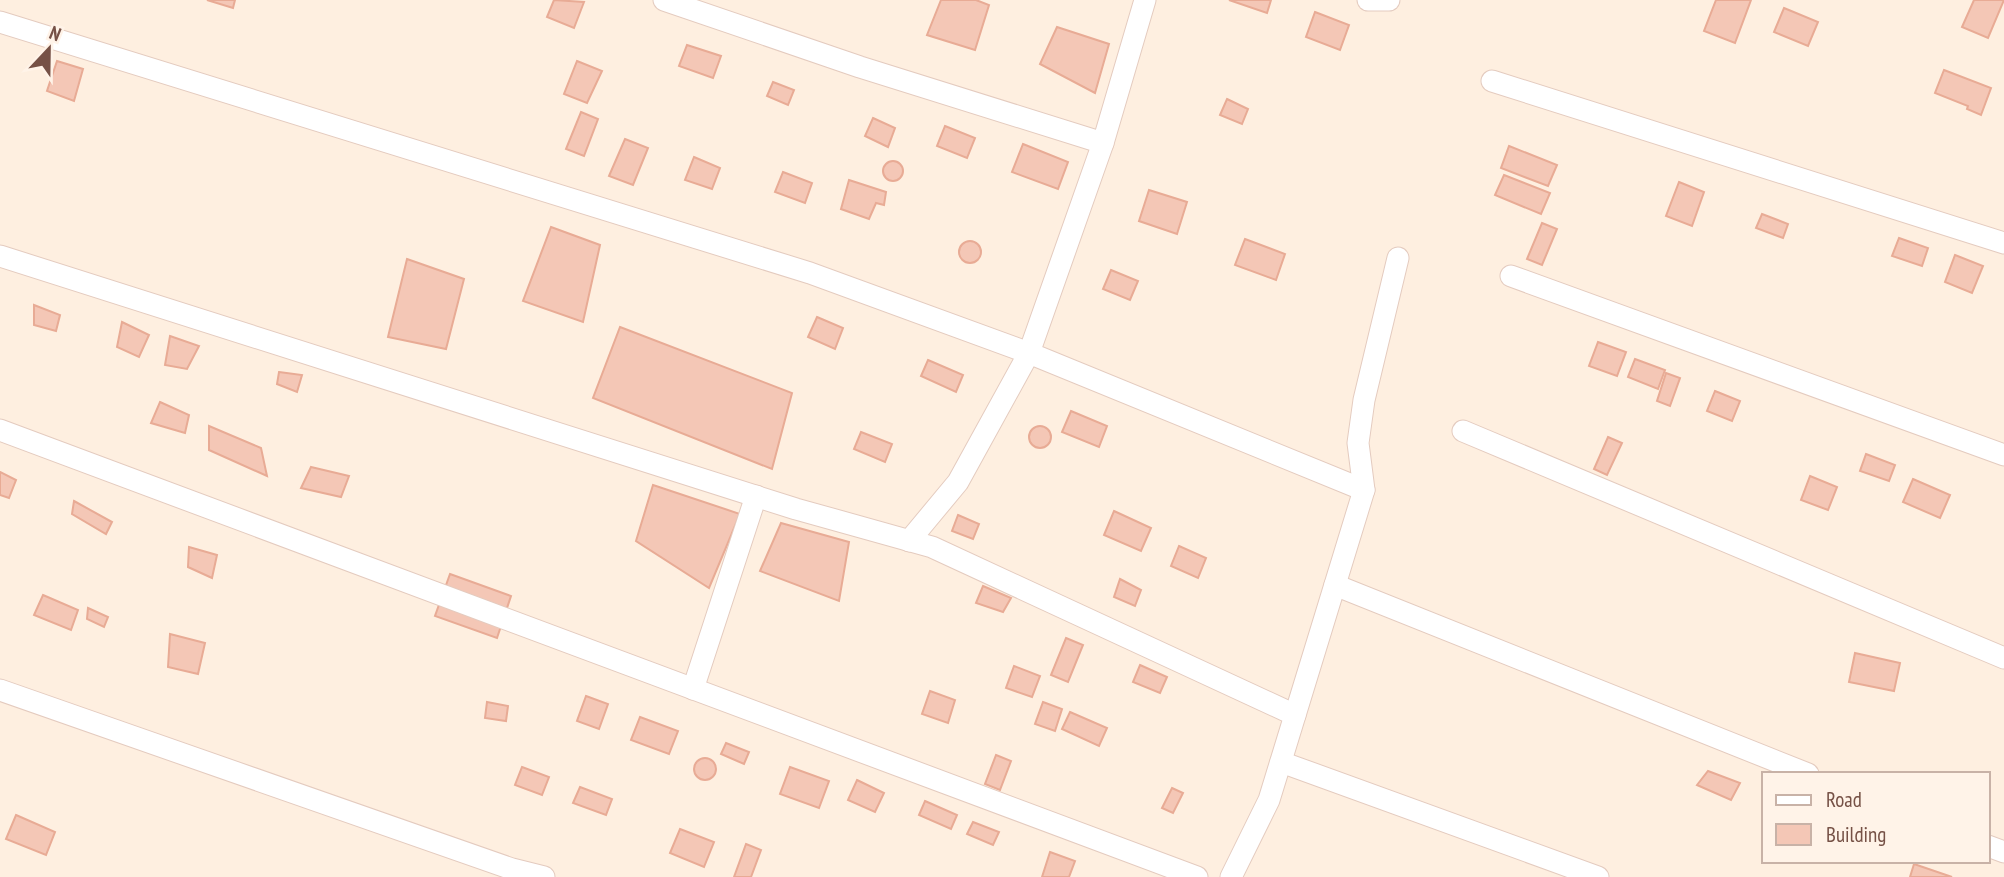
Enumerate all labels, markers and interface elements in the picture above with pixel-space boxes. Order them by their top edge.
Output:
north arrow [14,14,84,84]
text: N [46,20,65,46]
legend [1762,772,1990,863]
text: Road [1826,786,1862,813]
text: Building [1826,821,1886,848]

